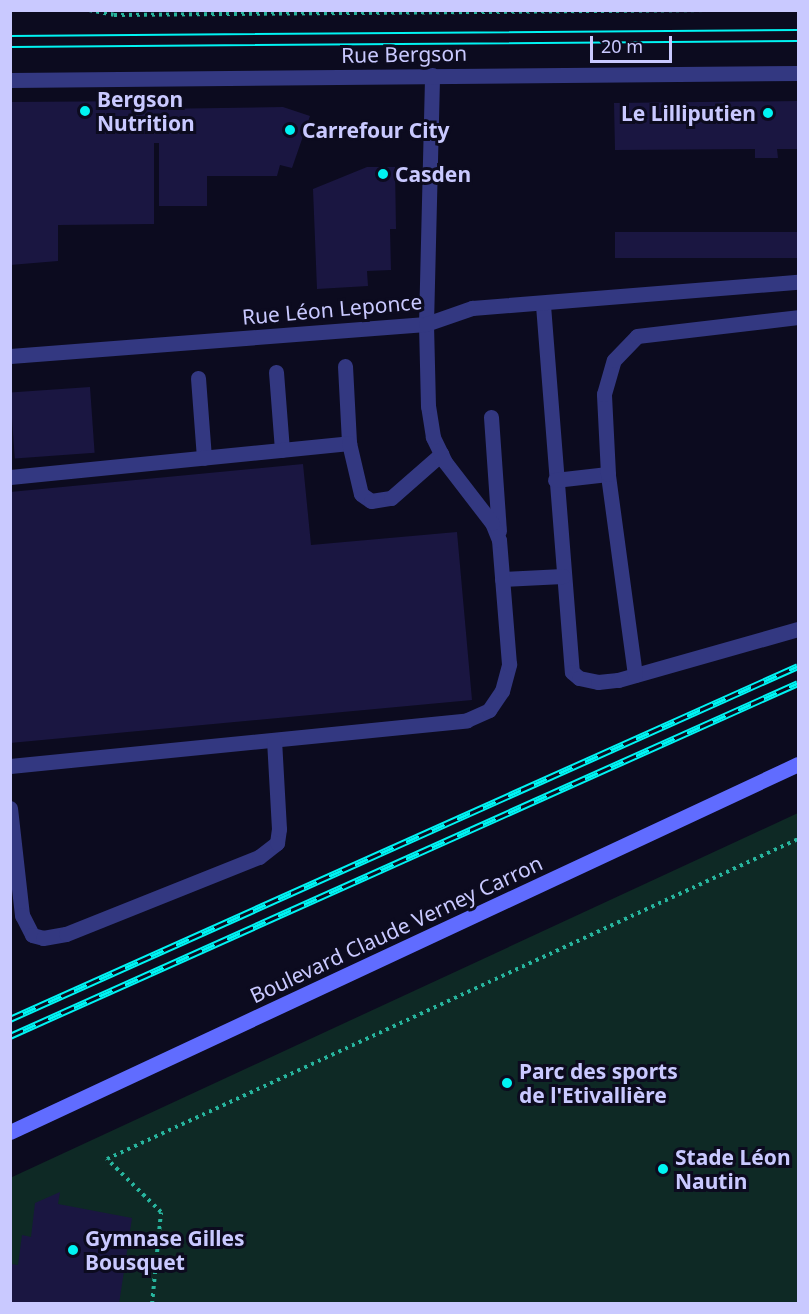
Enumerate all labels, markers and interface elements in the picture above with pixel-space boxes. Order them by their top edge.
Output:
scale bar [593,24,676,62]
text: 20 m [601,34,643,58]
street label: Rue Bergson [341,40,467,68]
place label: Bergson Nutrition [97,86,195,136]
place label: Le Lilliputien [621,100,756,126]
marker: Bergson Nutrition [78,104,92,118]
marker: Le Lilliputien [761,106,775,120]
place label: Carrefour City [302,117,450,143]
marker: Carrefour City [283,123,297,137]
place label: Casden [395,161,471,187]
marker: Casden [376,167,390,181]
street label: Rue Léon Leponce [241,289,423,329]
street label: Boulevard Claude Verney Carron [246,850,546,1008]
place label: Parc des sports de l'Etivallière [519,1058,678,1108]
marker: Parc des sports de l'Etivallière [500,1076,514,1090]
place label: Stade Léon Nautin [675,1144,791,1194]
marker: Stade Léon Nautin [656,1162,670,1176]
place label: Gymnase Gilles Bousquet [85,1225,245,1275]
marker: Gymnase Gilles Bousquet [66,1243,80,1257]

